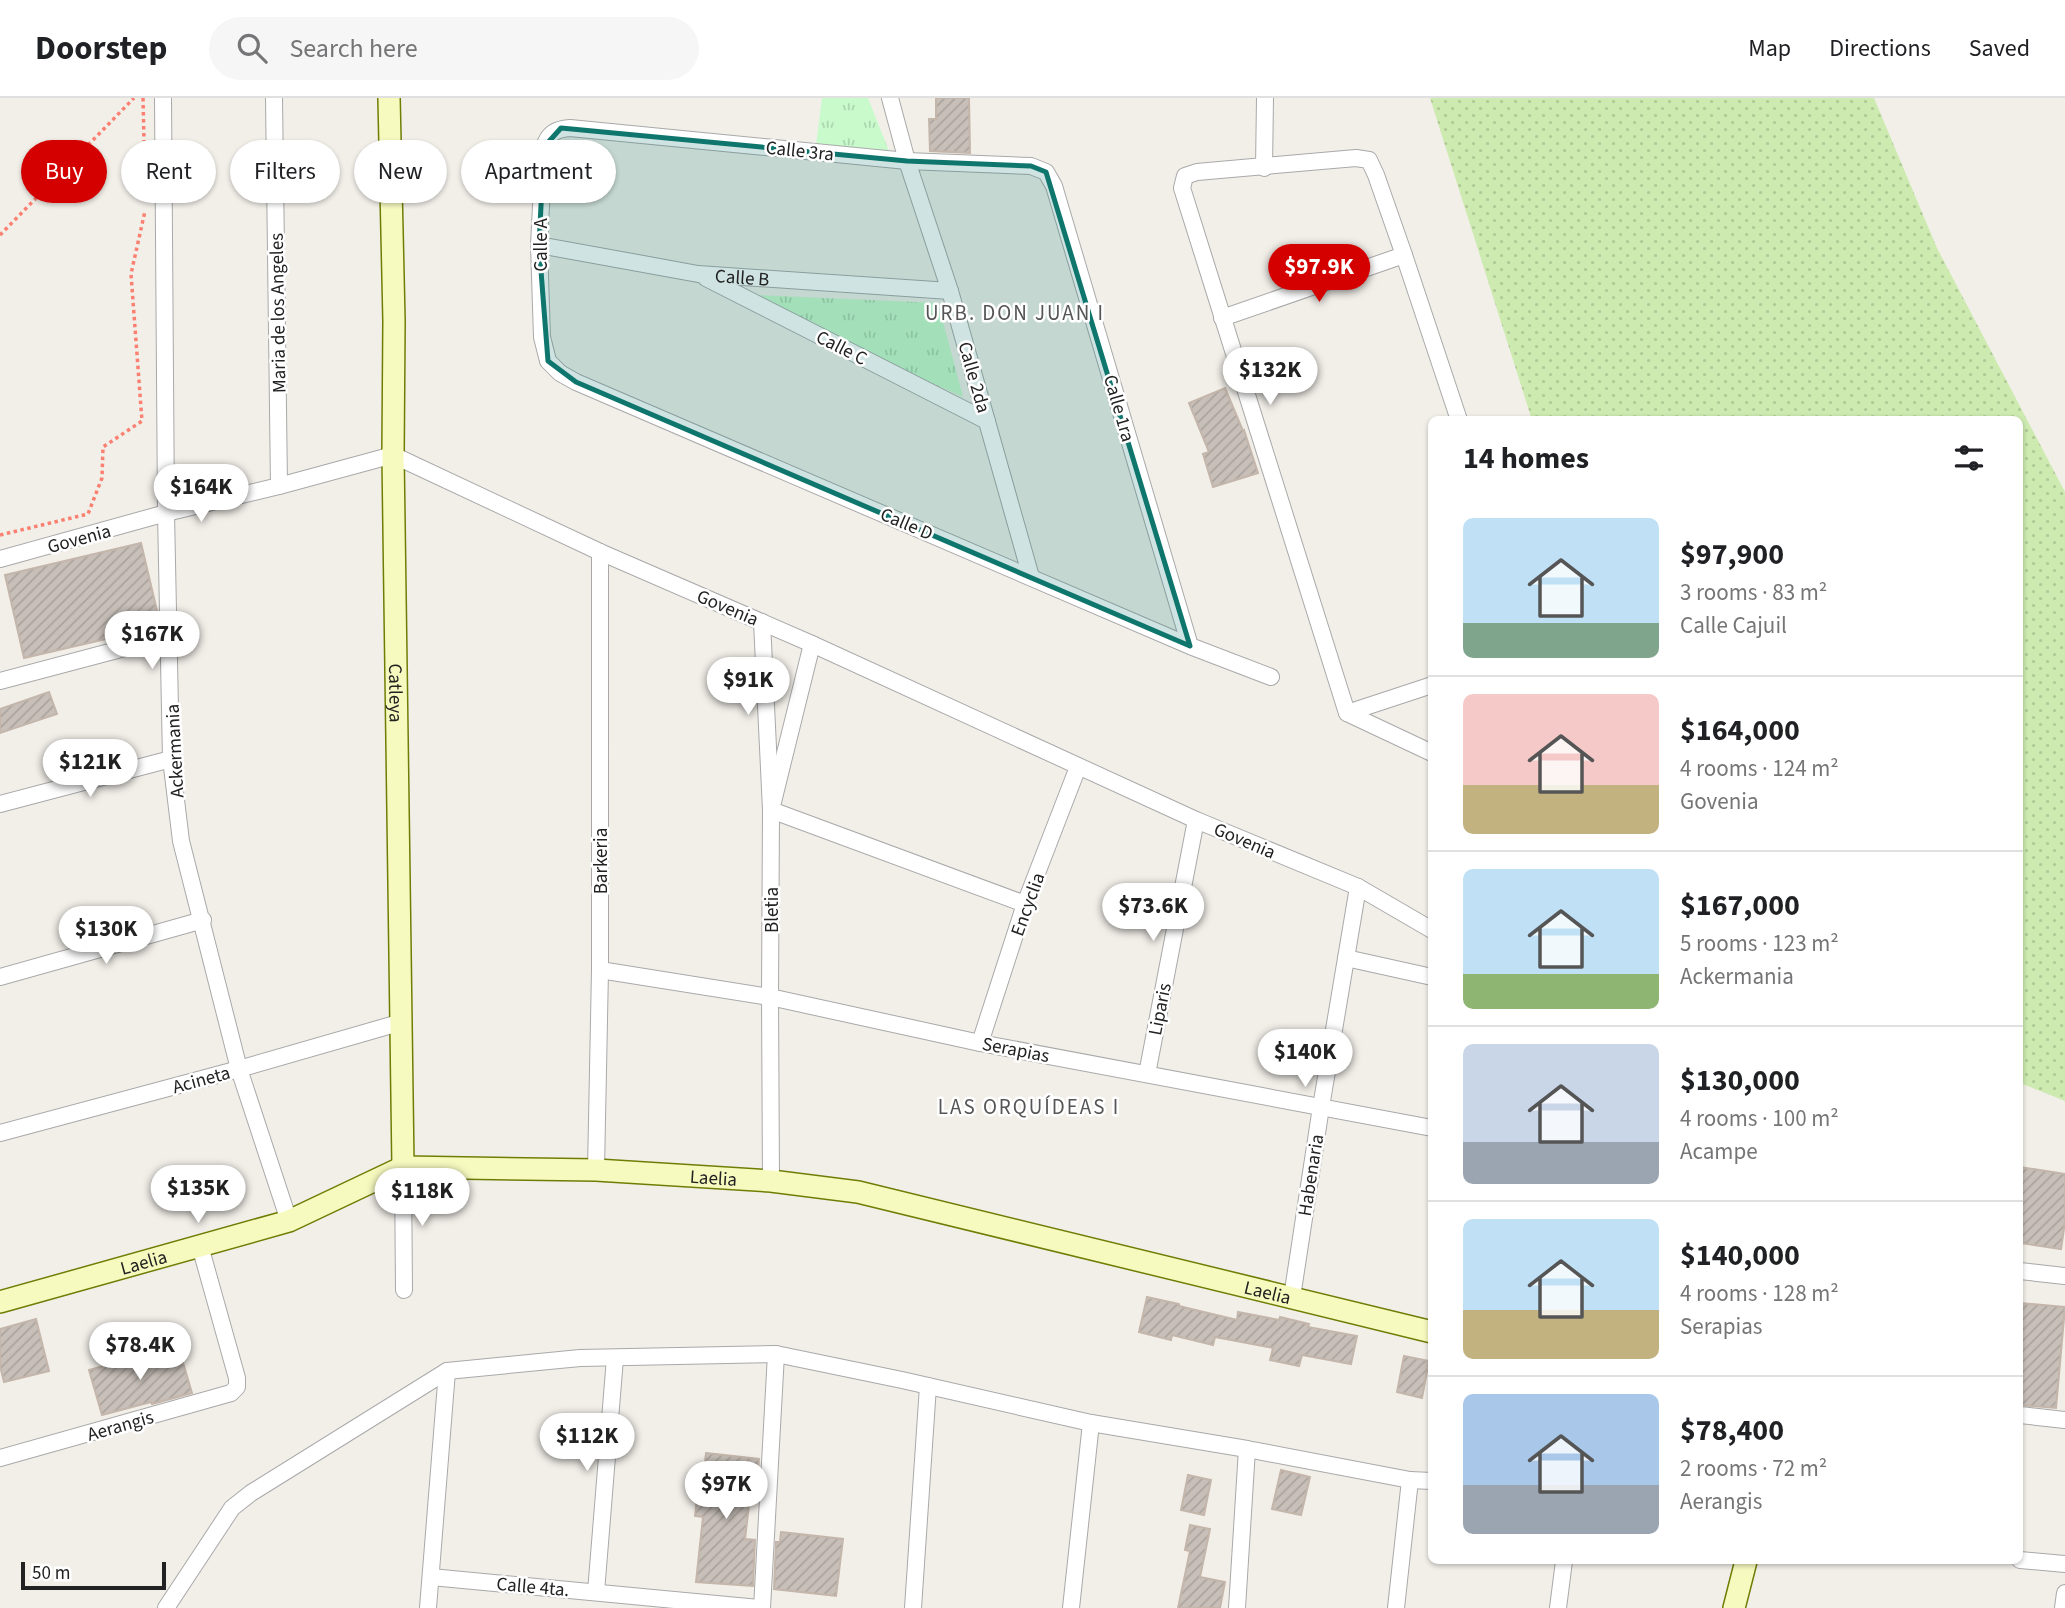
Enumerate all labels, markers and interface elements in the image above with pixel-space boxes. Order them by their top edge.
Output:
search box [209,17,699,80]
text: Doorstep [35,25,167,72]
icon: search [233,29,271,67]
text: Search here [289,30,418,67]
text: Map [1748,31,1791,66]
text: Directions [1829,31,1931,66]
text: Saved [1969,31,2030,66]
street label: Calle 3ra [764,134,835,168]
chip: Buy [21,140,107,203]
chip: Rent [121,140,216,203]
chip: Filters [230,140,340,203]
chip: New [354,140,447,203]
chip: Apartment [461,140,616,203]
street label: Calle A [528,217,555,272]
street label: Maria de los Angeles [264,233,293,393]
pin: $97.9K [1262,244,1376,304]
text: $97.9K [1284,250,1354,283]
street label: Calle B [714,263,770,294]
district label: URB. DON JUAN I [925,298,1105,328]
street label: Calle C [811,324,872,373]
street label: Calle 2da [951,339,997,416]
pin: $132K [1221,348,1319,407]
text: $132K [1239,353,1301,386]
street label: Calle 1ra [1096,372,1141,445]
text: 14 homes [1463,437,1589,480]
icon: filters [1950,439,1988,477]
pin: $164K [152,464,250,524]
text: $164K [170,470,232,503]
street label: Calle D [876,501,937,548]
street label: Govenia [45,518,114,561]
text: $97,900 [1680,533,1784,576]
icon: home [1519,546,1603,630]
text: 3 rooms · 83 m² [1680,576,1827,609]
street label: Govenia [692,583,763,633]
text: Calle Cajuil [1680,609,1787,642]
pin: $167K [103,612,201,671]
text: $167K [121,617,183,650]
pin: $91K [707,658,789,717]
street label: Catleya [381,663,409,723]
text: $91K [723,663,773,696]
street label: Ackermania [160,703,191,799]
text: $164,000 [1680,709,1800,752]
icon: home [1519,722,1603,806]
pin: $121K [41,740,139,799]
text: $121K [59,745,121,778]
text: 4 rooms · 124 m² [1680,752,1839,785]
text: Govenia [1680,785,1758,818]
street label: Govenia [1209,816,1280,866]
street label: Barkeria [588,828,615,894]
street label: Encyclia [1004,869,1052,940]
pin: $73.6K [1096,884,1210,943]
text: $167,000 [1680,884,1800,927]
street label: Bletia [759,887,786,933]
text: $73.6K [1118,889,1188,922]
icon: home [1519,897,1603,981]
pin: $130K [57,906,155,966]
text: $130K [75,912,137,945]
text: 5 rooms · 123 m² [1680,927,1839,960]
text: Ackermania [1680,960,1794,993]
street label: Liparis [1142,981,1179,1038]
pin: $140K [1256,1030,1354,1089]
street label: Serapias [980,1031,1052,1070]
text: $140K [1274,1035,1336,1068]
text: $130,000 [1680,1059,1800,1102]
street label: Acineta [169,1060,233,1101]
icon: home [1519,1072,1603,1156]
district label: LAS ORQUÍDEAS I [938,1092,1120,1122]
text: 4 rooms · 100 m² [1680,1102,1839,1135]
street label: Habenaria [1292,1132,1331,1218]
text: Acampe [1680,1135,1758,1168]
street label: Laelia [689,1164,738,1194]
pin: $135K [149,1166,247,1225]
pin: $118K [373,1168,471,1228]
text: $135K [167,1171,229,1204]
text: $118K [391,1174,453,1207]
text: $140,000 [1680,1234,1800,1277]
street label: Laelia [117,1244,170,1283]
icon: home [1519,1247,1603,1331]
street label: Laelia [1241,1275,1294,1312]
text: 4 rooms · 128 m² [1680,1277,1839,1310]
text: Serapias [1680,1310,1762,1343]
pin: $78.4K [83,1322,197,1382]
text: $78.4K [105,1328,175,1361]
street label: Aerangis [84,1404,157,1449]
text: $78,400 [1680,1409,1784,1452]
pin: $112K [538,1414,636,1473]
text: $112K [556,1419,618,1452]
icon: home [1519,1422,1603,1506]
text: 2 rooms · 72 m² [1680,1452,1827,1485]
pin: $97K [685,1462,767,1521]
text: $97K [701,1467,751,1500]
text: Aerangis [1680,1485,1762,1518]
scale bar [21,1559,166,1591]
text: 50 m [32,1560,70,1587]
street label: Calle 4ta. [495,1571,570,1604]

